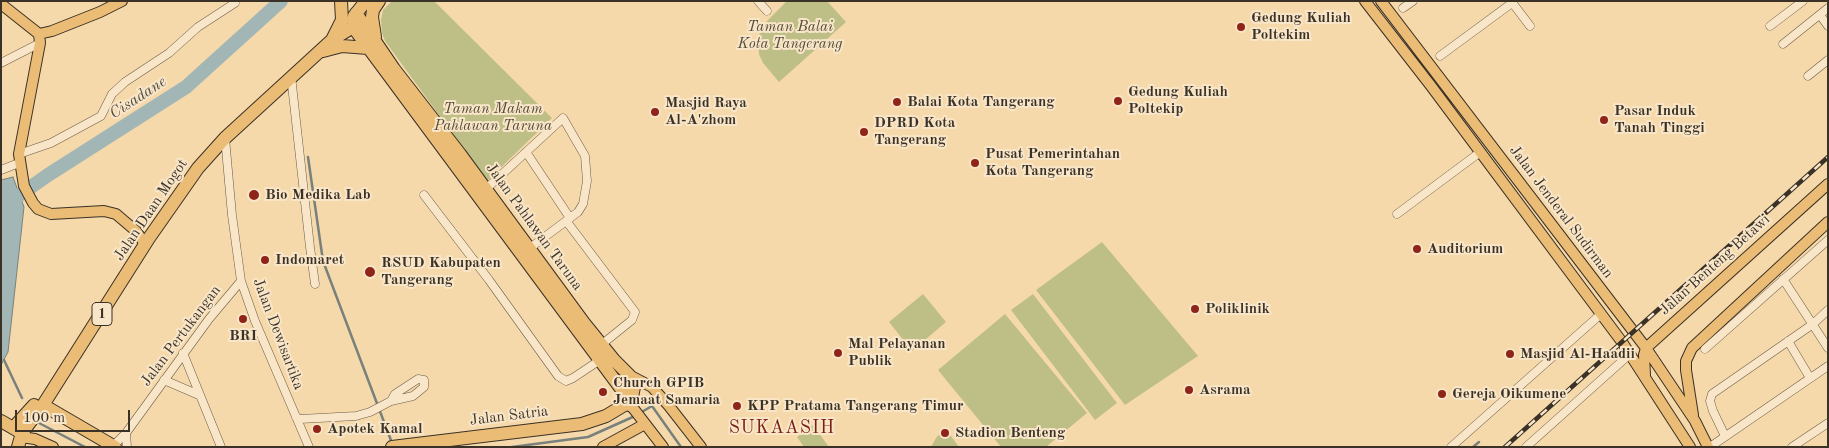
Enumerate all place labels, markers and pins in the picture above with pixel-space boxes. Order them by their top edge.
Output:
place label: Gedung Kuliah Poltekim [1251,9,1351,44]
marker: Gedung Kuliah Poltekim [1235,21,1247,33]
place label: Gedung Kuliah Poltekip [1128,83,1228,118]
place label: Balai Kota Tangerang [907,93,1055,111]
place label: Masjid Raya Al-A'zhom [665,94,747,129]
marker: Gedung Kuliah Poltekip [1112,95,1124,107]
marker: Balai Kota Tangerang [891,96,903,108]
place label: Pasar Induk Tanah Tinggi [1614,102,1705,137]
marker: Masjid Raya Al-A'zhom [649,106,661,118]
place label: DPRD Kota Tangerang [874,114,955,149]
marker: Pasar Induk Tanah Tinggi [1598,114,1610,126]
marker: DPRD Kota Tangerang [858,126,870,138]
place label: Pusat Pemerintahan Kota Tangerang [985,145,1120,180]
marker: Pusat Pemerintahan Kota Tangerang [969,157,981,169]
place label: Bio Medika Lab [265,186,371,204]
marker: Bio Medika Lab [247,188,261,202]
place label: Auditorium [1427,240,1503,258]
marker: Auditorium [1411,243,1423,255]
place label: Indomaret [275,251,344,269]
marker: Indomaret [259,254,271,266]
place label: RSUD Kabupaten Tangerang [381,254,501,289]
marker: RSUD Kabupaten Tangerang [363,265,377,279]
place label: Poliklinik [1205,300,1270,318]
marker: Poliklinik [1189,303,1201,315]
marker: BRI [237,313,249,325]
place label: BRI [229,327,257,345]
place label: Mal Pelayanan Publik [848,335,946,370]
place label: Masjid Al-Haadii [1520,345,1635,363]
marker: Mal Pelayanan Publik [832,347,844,359]
marker: Masjid Al-Haadii [1504,348,1516,360]
place label: Church GPIB Jemaat Samaria [613,374,720,409]
place label: Asrama [1199,381,1251,399]
marker: Asrama [1183,384,1195,396]
place label: Gereja Oikumene [1452,385,1566,403]
marker: Church GPIB Jemaat Samaria [597,386,609,398]
marker: Gereja Oikumene [1436,388,1448,400]
place label: KPP Pratama Tangerang Timur [747,397,964,415]
marker: KPP Pratama Tangerang Timur [731,400,743,412]
place label: Apotek Kamal [327,420,423,438]
marker: Apotek Kamal [311,423,323,435]
place label: Stadion Benteng [955,424,1065,442]
marker: Stadion Benteng [939,427,951,439]

